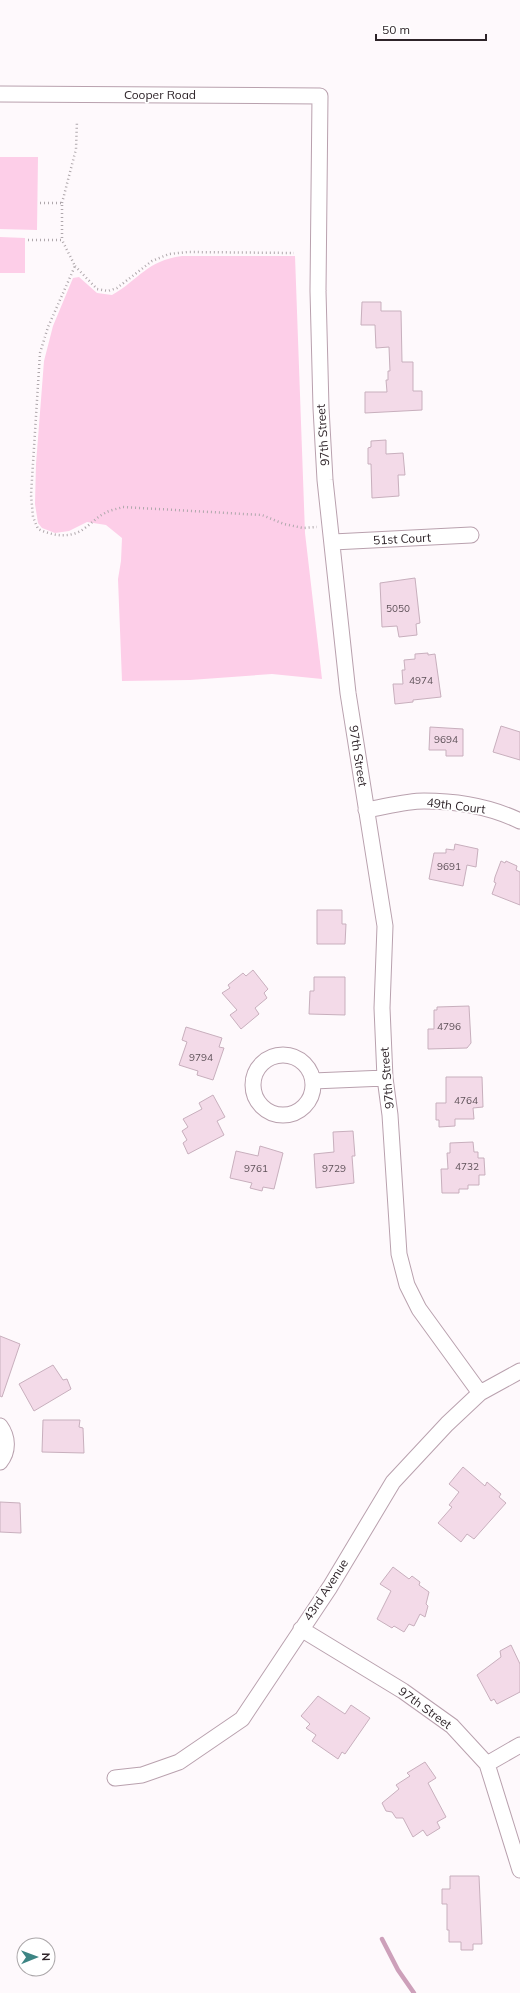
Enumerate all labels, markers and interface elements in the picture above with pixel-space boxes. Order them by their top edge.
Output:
scale bar [376,16,486,42]
text: 50 m [382,22,410,37]
street label: Cooper Road [124,87,196,102]
street label: 97th Street [313,404,332,466]
street label: 51st Court [373,529,431,548]
house number: 5050 [386,602,410,615]
house number: 4974 [409,674,433,687]
street label: 97th Street [346,724,371,788]
house number: 9694 [434,733,458,746]
street label: 49th Court [426,794,486,817]
house number: 9691 [437,860,461,873]
house number: 4796 [437,1020,461,1033]
street label: 97th Street [376,1047,397,1110]
house number: 9794 [189,1051,213,1064]
house number: 4764 [454,1094,478,1107]
house number: 4732 [455,1160,479,1173]
house number: 9761 [244,1162,268,1175]
house number: 9729 [322,1162,346,1175]
street label: 43rd Avenue [300,1556,351,1624]
street label: 97th Street [396,1683,455,1732]
north arrow [16,1937,56,1977]
text: N [39,1953,53,1961]

